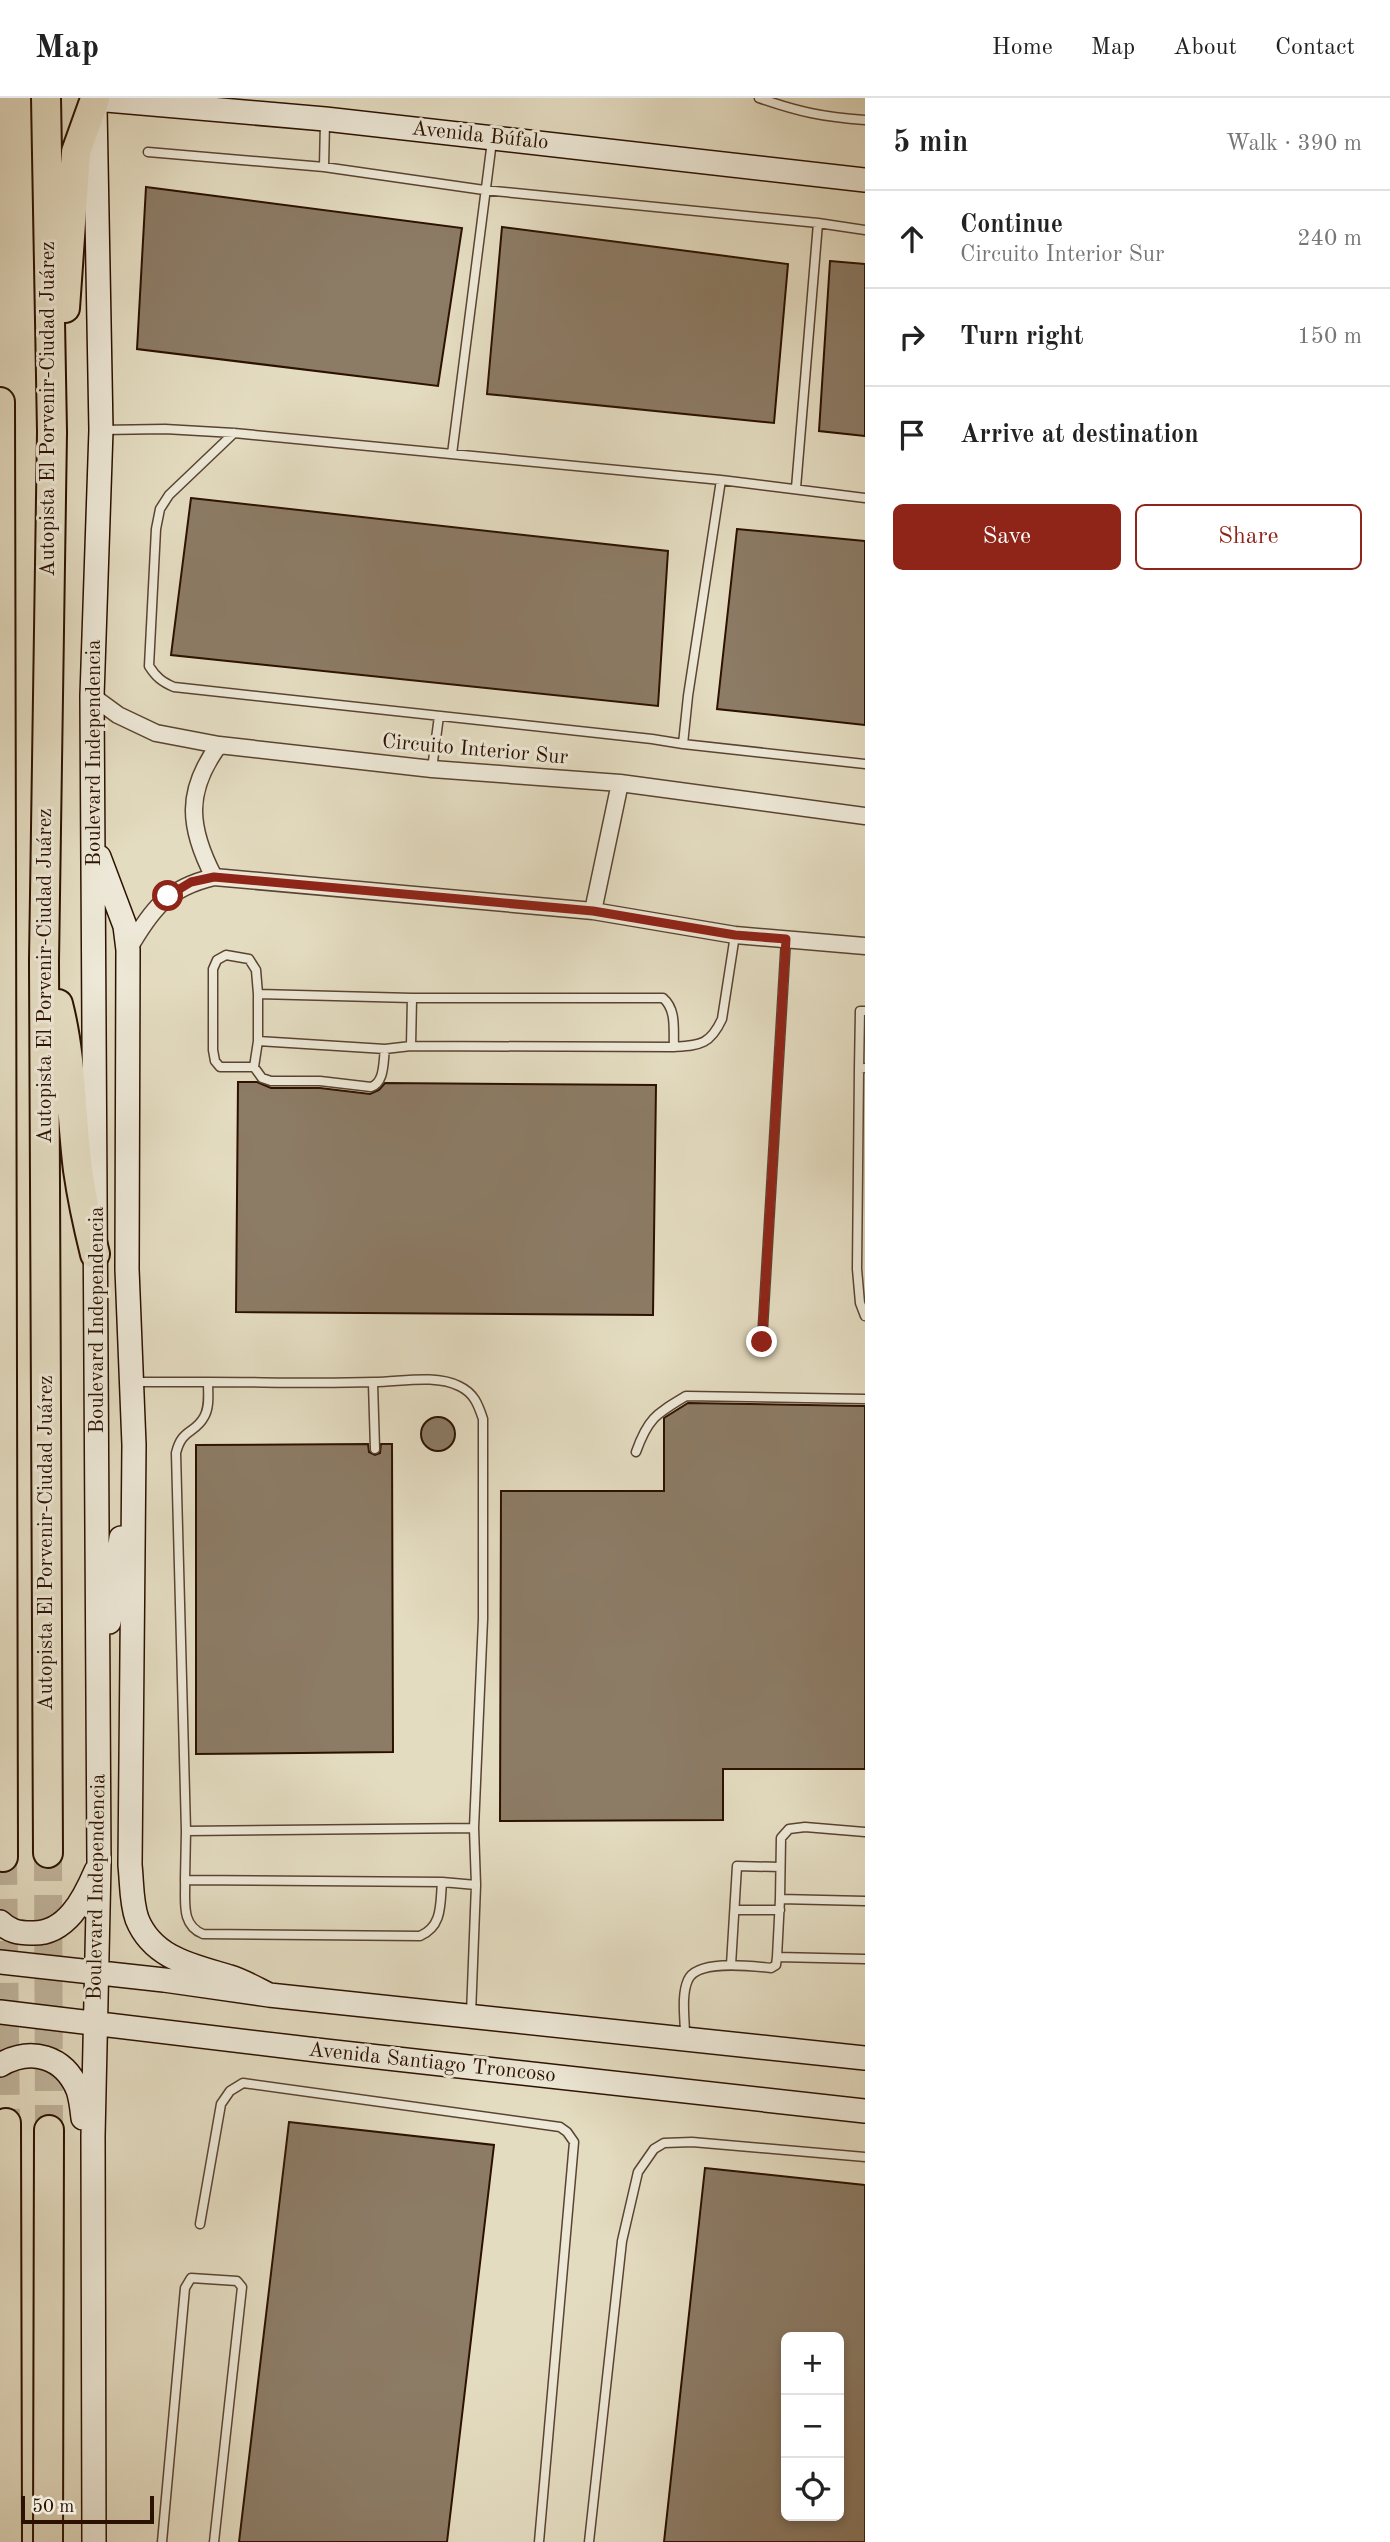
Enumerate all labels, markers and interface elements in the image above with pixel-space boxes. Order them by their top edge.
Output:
text: Map [35,32,99,65]
text: Home [992,36,1053,60]
text: Map [1091,36,1135,60]
text: About [1173,36,1237,60]
text: Contact [1275,36,1355,60]
street label: Avenida Búfalo [410,118,550,154]
text: 5 min [893,128,968,158]
text: Walk · 390 m [1226,132,1362,155]
text: Continue [960,212,1063,238]
icon: ahead [893,220,931,258]
text: 240 m [1297,227,1362,250]
street label: Autopista El Porvenir-Ciudad Juárez [38,241,59,577]
text: Circuito Interior Sur [960,243,1164,266]
icon: right [893,318,931,356]
text: Turn right [960,324,1083,350]
text: 150 m [1297,325,1362,348]
icon: arrive [893,416,931,454]
text: Arrive at destination [960,422,1199,448]
button: Save [893,504,1121,570]
button: Share [1135,504,1362,570]
street label: Boulevard Independencia [84,639,105,867]
street label: Circuito Interior Sur [381,731,569,769]
street label: Autopista El Porvenir-Ciudad Juárez [35,808,56,1144]
route start [152,880,183,911]
street label: Boulevard Independencia [87,1206,108,1434]
route end [746,1326,777,1357]
street label: Autopista El Porvenir-Ciudad Juárez [36,1375,57,1711]
street label: Boulevard Independencia [85,1773,109,2001]
street label: Avenida Santiago Troncoso [307,2040,557,2086]
map controls [781,2332,844,2521]
button: + [781,2332,844,2395]
button: − [781,2395,844,2458]
button: locate [781,2458,844,2521]
scale bar [21,2493,154,2525]
text: 50 m [32,2498,74,2517]

